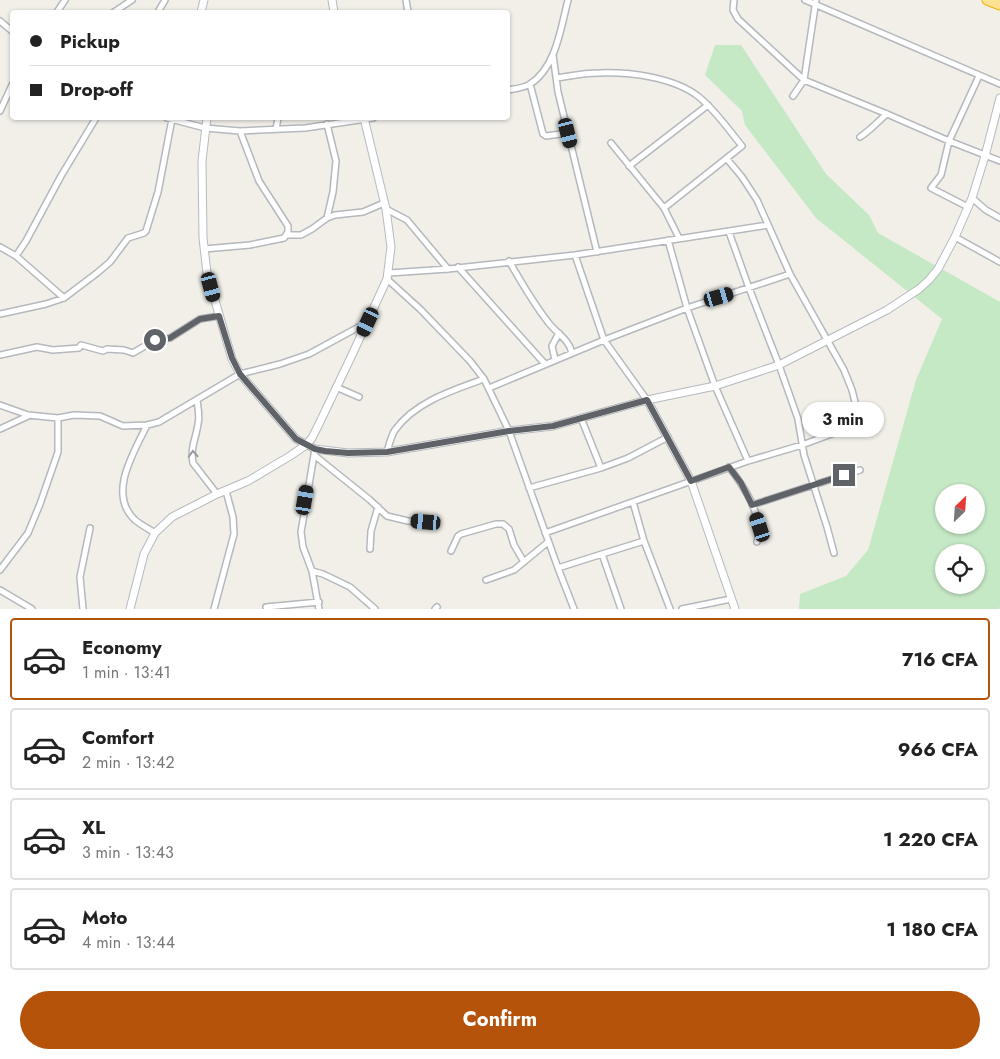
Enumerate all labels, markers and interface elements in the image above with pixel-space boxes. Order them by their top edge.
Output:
text: Pickup [60,28,120,55]
text: Drop-off [60,76,133,103]
car [557,117,578,149]
car [199,271,222,303]
car [702,286,735,308]
car [354,305,381,339]
route start [144,329,166,351]
callout: 3 min [803,402,885,438]
text: 3 min [822,408,864,431]
one-way arrow [187,450,198,458]
route end [833,464,855,486]
car [295,484,314,516]
north arrow [935,484,985,534]
map controls [935,484,985,594]
car [748,510,771,544]
car [410,513,441,531]
button: locate [935,544,985,594]
text: Economy [82,634,162,661]
icon: car [22,637,67,682]
text: 716 CFA [902,646,978,673]
text: 1 min · 13:41 [82,661,171,684]
text: Comfort [82,724,154,751]
icon: car [22,727,67,772]
text: 966 CFA [898,736,978,763]
text: 2 min · 13:42 [82,751,175,774]
text: XL [82,814,105,841]
icon: car [22,817,67,862]
text: 1 220 CFA [883,826,978,853]
text: 3 min · 13:43 [82,841,174,864]
text: Moto [82,904,127,931]
icon: car [22,907,67,952]
text: 1 180 CFA [886,916,978,943]
text: 4 min · 13:44 [82,931,175,954]
button: Confirm [20,991,980,1049]

